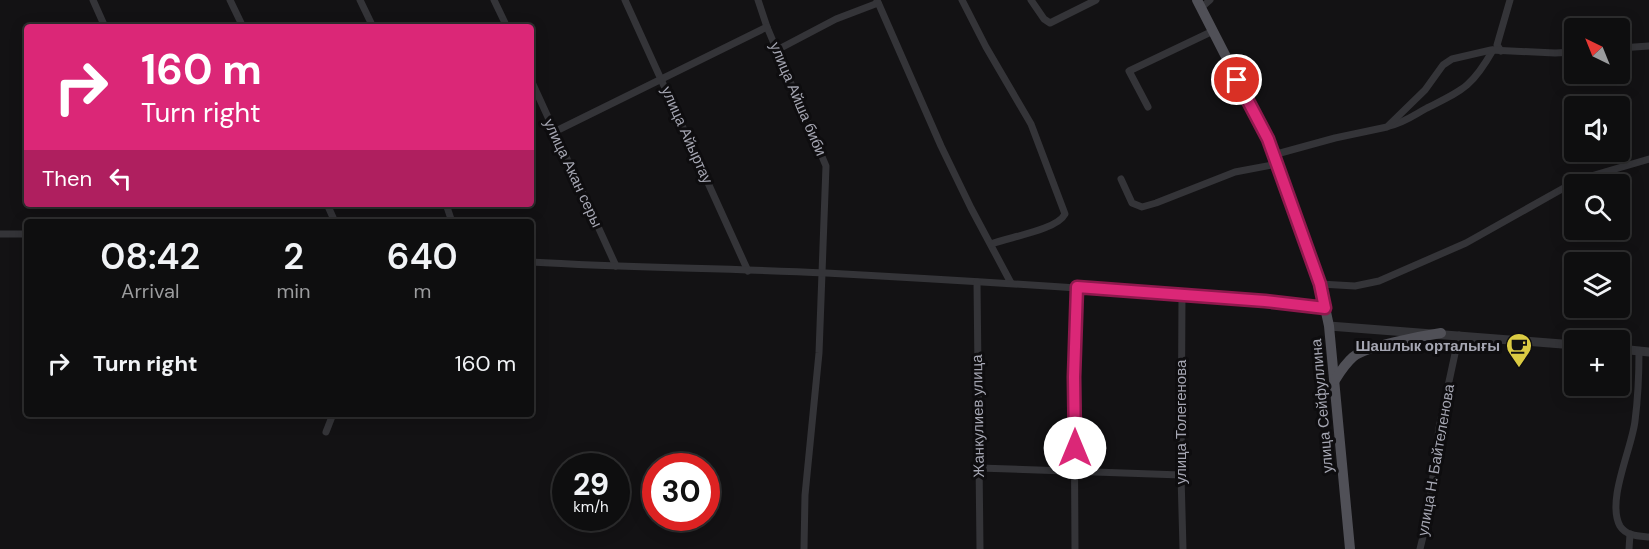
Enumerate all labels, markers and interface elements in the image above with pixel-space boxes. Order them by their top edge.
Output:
north arrow [1564,18,1630,84]
map controls [1564,18,1630,396]
street label: улица Айша биби [765,39,831,159]
text: 160 m [141,42,262,97]
icon: right [42,48,120,126]
pin [1211,54,1262,105]
icon: arrive [1220,63,1253,96]
street label: улица Айыртау [657,83,718,187]
text: Turn right [141,95,261,130]
button: sound [1564,96,1630,162]
street label: улица Акан серы [539,115,607,231]
icon: left [104,162,137,195]
text: Then [42,164,92,193]
button: search [1564,174,1630,240]
text: 08:42 [100,233,200,280]
text: 2 [283,233,304,280]
text: 640 [387,233,458,280]
button: layers [1564,252,1630,318]
text: Arrival [121,278,179,304]
text: min [276,278,311,304]
text: m [413,278,431,304]
button: + [1564,330,1630,396]
cafe icon: Шашлык орталығы [1504,331,1534,369]
place label: Шашлык орталығы [1355,336,1500,356]
street label: улица Сейфуллина [1306,337,1338,474]
icon: right [42,347,75,380]
text: Turn right [93,349,198,378]
text: 160 m [455,349,516,378]
street label: Жанкулиев улица [967,354,989,478]
street label: улица Толегенова [1171,359,1191,484]
street label: улица Н. Байтеленова [1413,382,1459,538]
position arrow [1043,416,1107,480]
speed limit sign: 30 [642,453,720,531]
text: 29 [573,465,609,504]
text: km/h [573,497,609,517]

